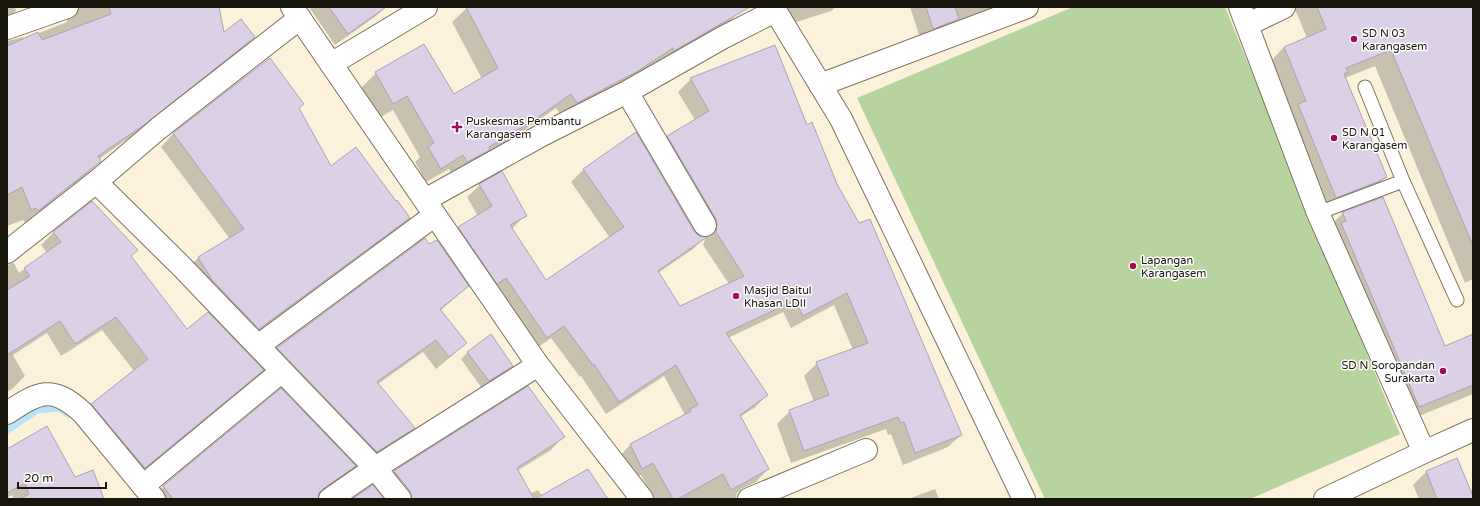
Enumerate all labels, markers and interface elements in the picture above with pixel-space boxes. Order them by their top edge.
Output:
place label: SD N 03 Karangasem [1362,27,1427,53]
marker: SD N 03 Karangasem [1349,34,1359,44]
place label: Puskesmas Pembantu Karangasem [466,115,581,141]
marker: Puskesmas Pembantu Karangasem [451,121,463,133]
place label: SD N 01 Karangasem [1342,126,1407,152]
marker: SD N 01 Karangasem [1329,133,1339,143]
place label: Lapangan Karangasem [1141,254,1206,280]
marker: Lapangan Karangasem [1128,261,1138,271]
place label: Masjid Baitul Khasan LDII [744,284,812,310]
marker: Masjid Baitul Khasan LDII [731,291,741,301]
place label: SD N Soropandan Surakarta [1342,359,1435,385]
marker: SD N Soropandan Surakarta [1438,366,1448,376]
scale bar [18,464,106,490]
text: 20 m [24,471,53,485]

